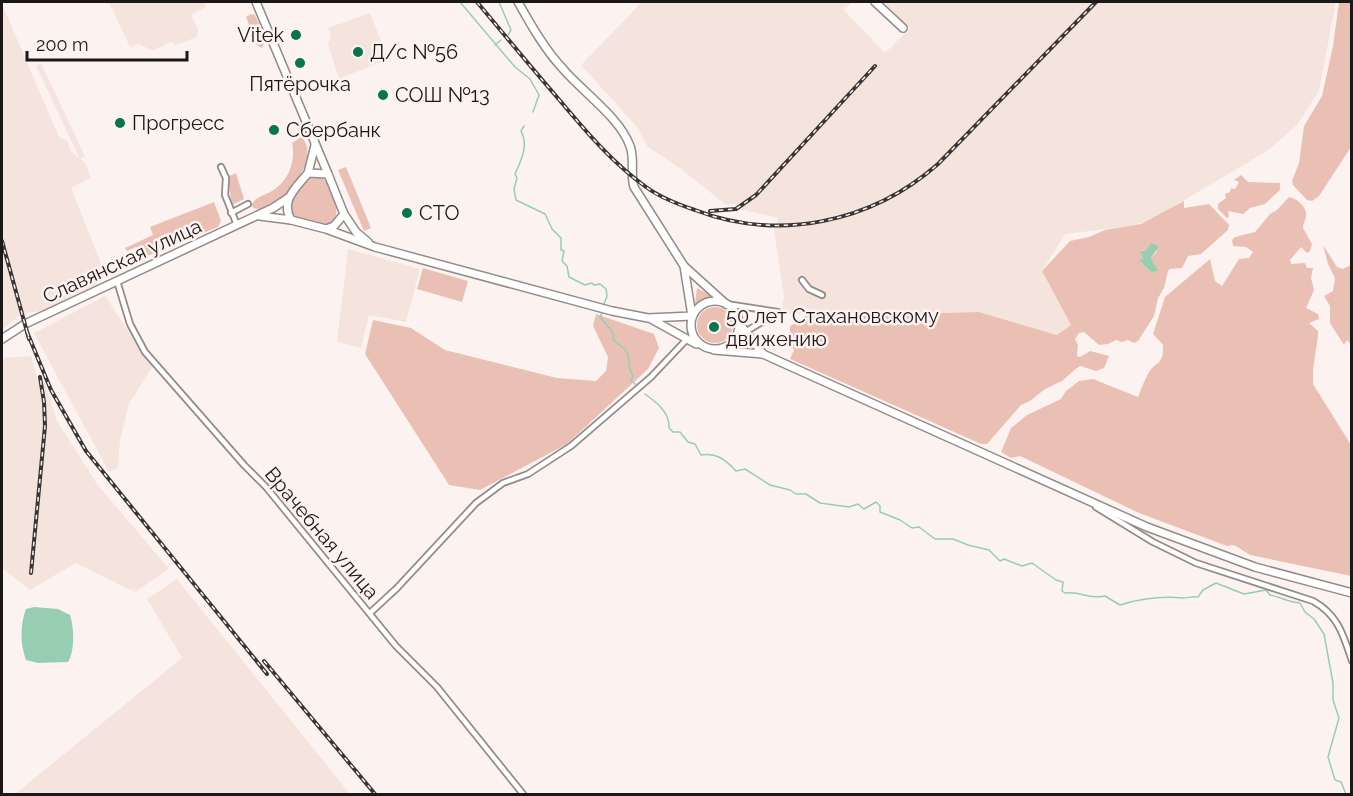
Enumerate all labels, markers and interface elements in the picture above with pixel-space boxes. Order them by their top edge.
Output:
place label: Vitek [237,23,284,47]
scale bar [27,24,188,62]
marker: Vitek [289,28,303,42]
text: 200 m [36,34,89,55]
place label: Д/с №56 [370,40,458,64]
marker: Д/с №56 [351,45,365,59]
marker: Пятёрочка [293,56,307,70]
place label: Пятёрочка [249,72,351,96]
place label: СОШ №13 [395,83,490,107]
marker: СОШ №13 [376,88,390,102]
place label: Прогресс [132,111,225,135]
marker: Прогресс [113,116,127,130]
place label: Сбербанк [286,118,381,142]
marker: Сбербанк [267,123,281,137]
place label: СТО [419,201,459,225]
marker: СТО [400,206,414,220]
street label: Славянская улица [39,214,205,308]
place label: 50 лет Стахановскому движению [726,304,939,351]
marker: 50 лет Стахановскому движению [707,320,721,334]
street label: Врачебная улица [260,462,384,604]

